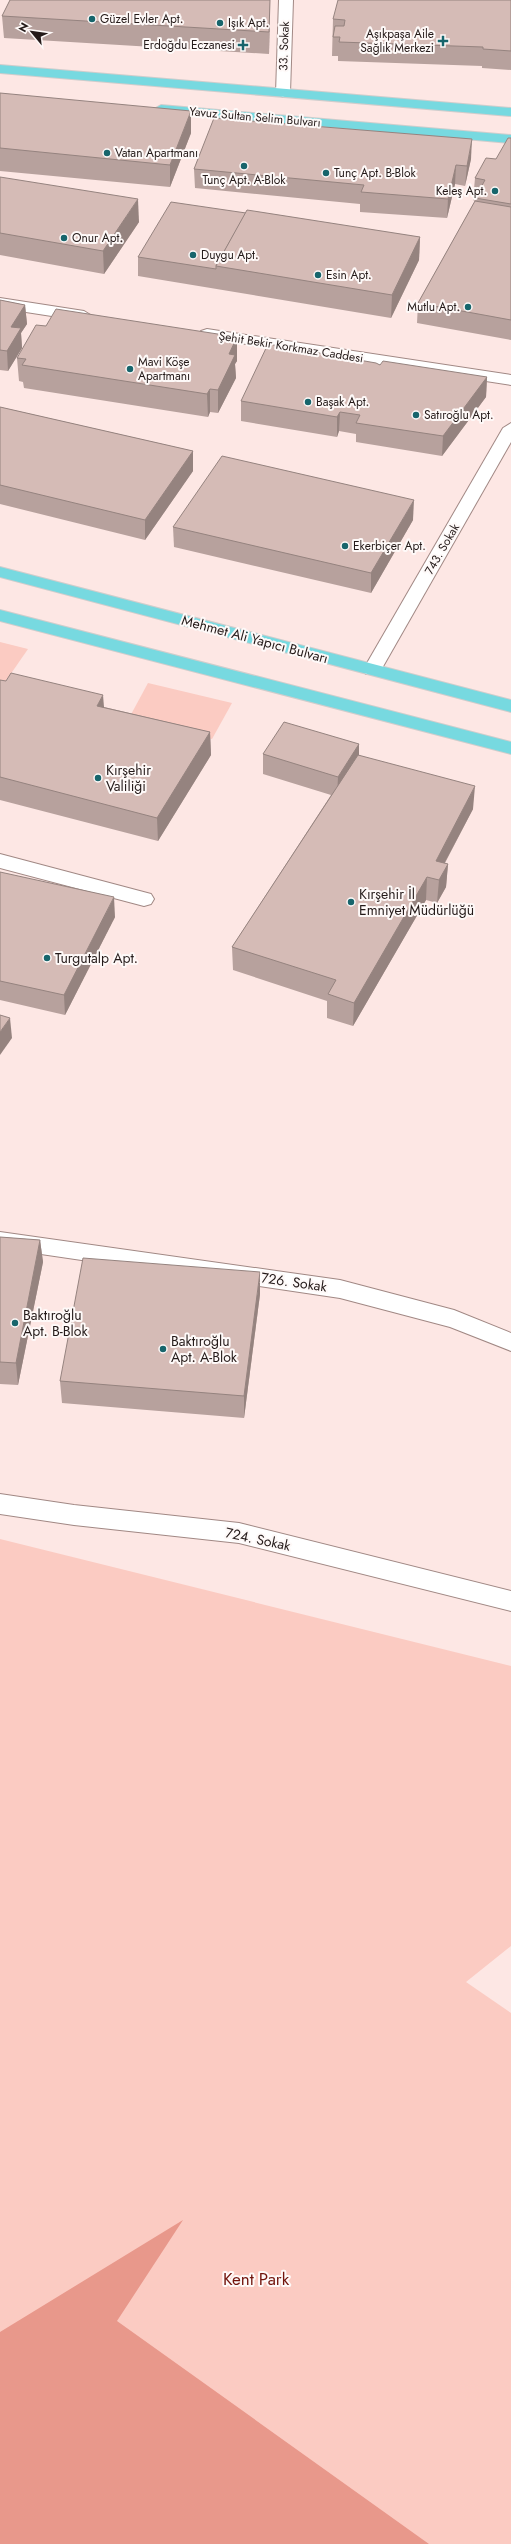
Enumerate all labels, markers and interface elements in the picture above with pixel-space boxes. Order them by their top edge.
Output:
place label: Güzel Evler Apt. [100,10,183,28]
north arrow [12,12,52,52]
marker: Güzel Evler Apt. [87,14,97,24]
place label: Işık Apt. [228,14,269,32]
marker: Işık Apt. [215,18,225,28]
text: N [14,19,32,35]
street label: 33. Sokak [274,20,294,71]
place label: Aşıkpaşa Aile Sağlık Merkezi [360,25,434,57]
marker: Aşıkpaşa Aile Sağlık Merkezi [437,35,449,47]
place label: Erdoğdu Eczanesi [143,36,235,54]
marker: Erdoğdu Eczanesi [238,40,248,50]
street label: Yavuz Sultan Selim Bulvarı [189,102,321,132]
place label: Vatan Apartmanı [115,144,198,162]
marker: Vatan Apartmanı [102,148,112,158]
marker: Tunç Apt. A-Blok [239,161,249,171]
place label: Tunç Apt. B-Blok [334,164,417,182]
marker: Tunç Apt. B-Blok [321,168,331,178]
place label: Tunç Apt. A-Blok [202,171,286,189]
place label: Keleş Apt. [436,182,487,200]
marker: Keleş Apt. [490,186,500,196]
place label: Onur Apt. [72,229,123,247]
marker: Onur Apt. [59,233,69,243]
place label: Duygu Apt. [201,246,259,264]
marker: Duygu Apt. [188,250,198,260]
place label: Esin Apt. [326,266,372,284]
marker: Esin Apt. [313,270,323,280]
place label: Mutlu Apt. [407,298,460,316]
marker: Mutlu Apt. [463,302,473,312]
street label: Şehit Bekir Korkmaz Caddesi [217,327,365,367]
place label: Mavi Köşe Apartmanı [138,353,190,385]
marker: Mavi Köşe Apartmanı [125,364,135,374]
place label: Başak Apt. [316,393,369,411]
marker: Başak Apt. [303,397,313,407]
place label: Satıroğlu Apt. [424,406,494,424]
marker: Satıroğlu Apt. [411,410,421,420]
street label: 743. Sokak [420,519,464,578]
place label: Ekerbiçer Apt. [353,537,426,555]
marker: Ekerbiçer Apt. [340,541,350,551]
street label: Mehmet Ali Yapıcı Bulvarı [180,610,330,668]
place label: Kırşehir Valiliği [106,760,151,796]
marker: Kırşehir Valiliği [93,773,103,783]
place label: Kırşehir İl Emniyet Müdürlüğü [359,884,474,920]
marker: Kırşehir İl Emniyet Müdürlüğü [346,897,356,907]
place label: Turgutalp Apt. [55,948,138,968]
marker: Turgutalp Apt. [42,953,52,963]
street label: 726. Sokak [260,1267,329,1297]
place label: Baktıroğlu Apt. B-Blok [23,1305,88,1341]
marker: Baktıroğlu Apt. B-Blok [10,1318,20,1328]
place label: Baktıroğlu Apt. A-Blok [171,1331,238,1367]
marker: Baktıroğlu Apt. A-Blok [158,1344,168,1354]
street label: 724. Sokak [224,1522,293,1556]
park label: Kent Park [223,2267,290,2291]

